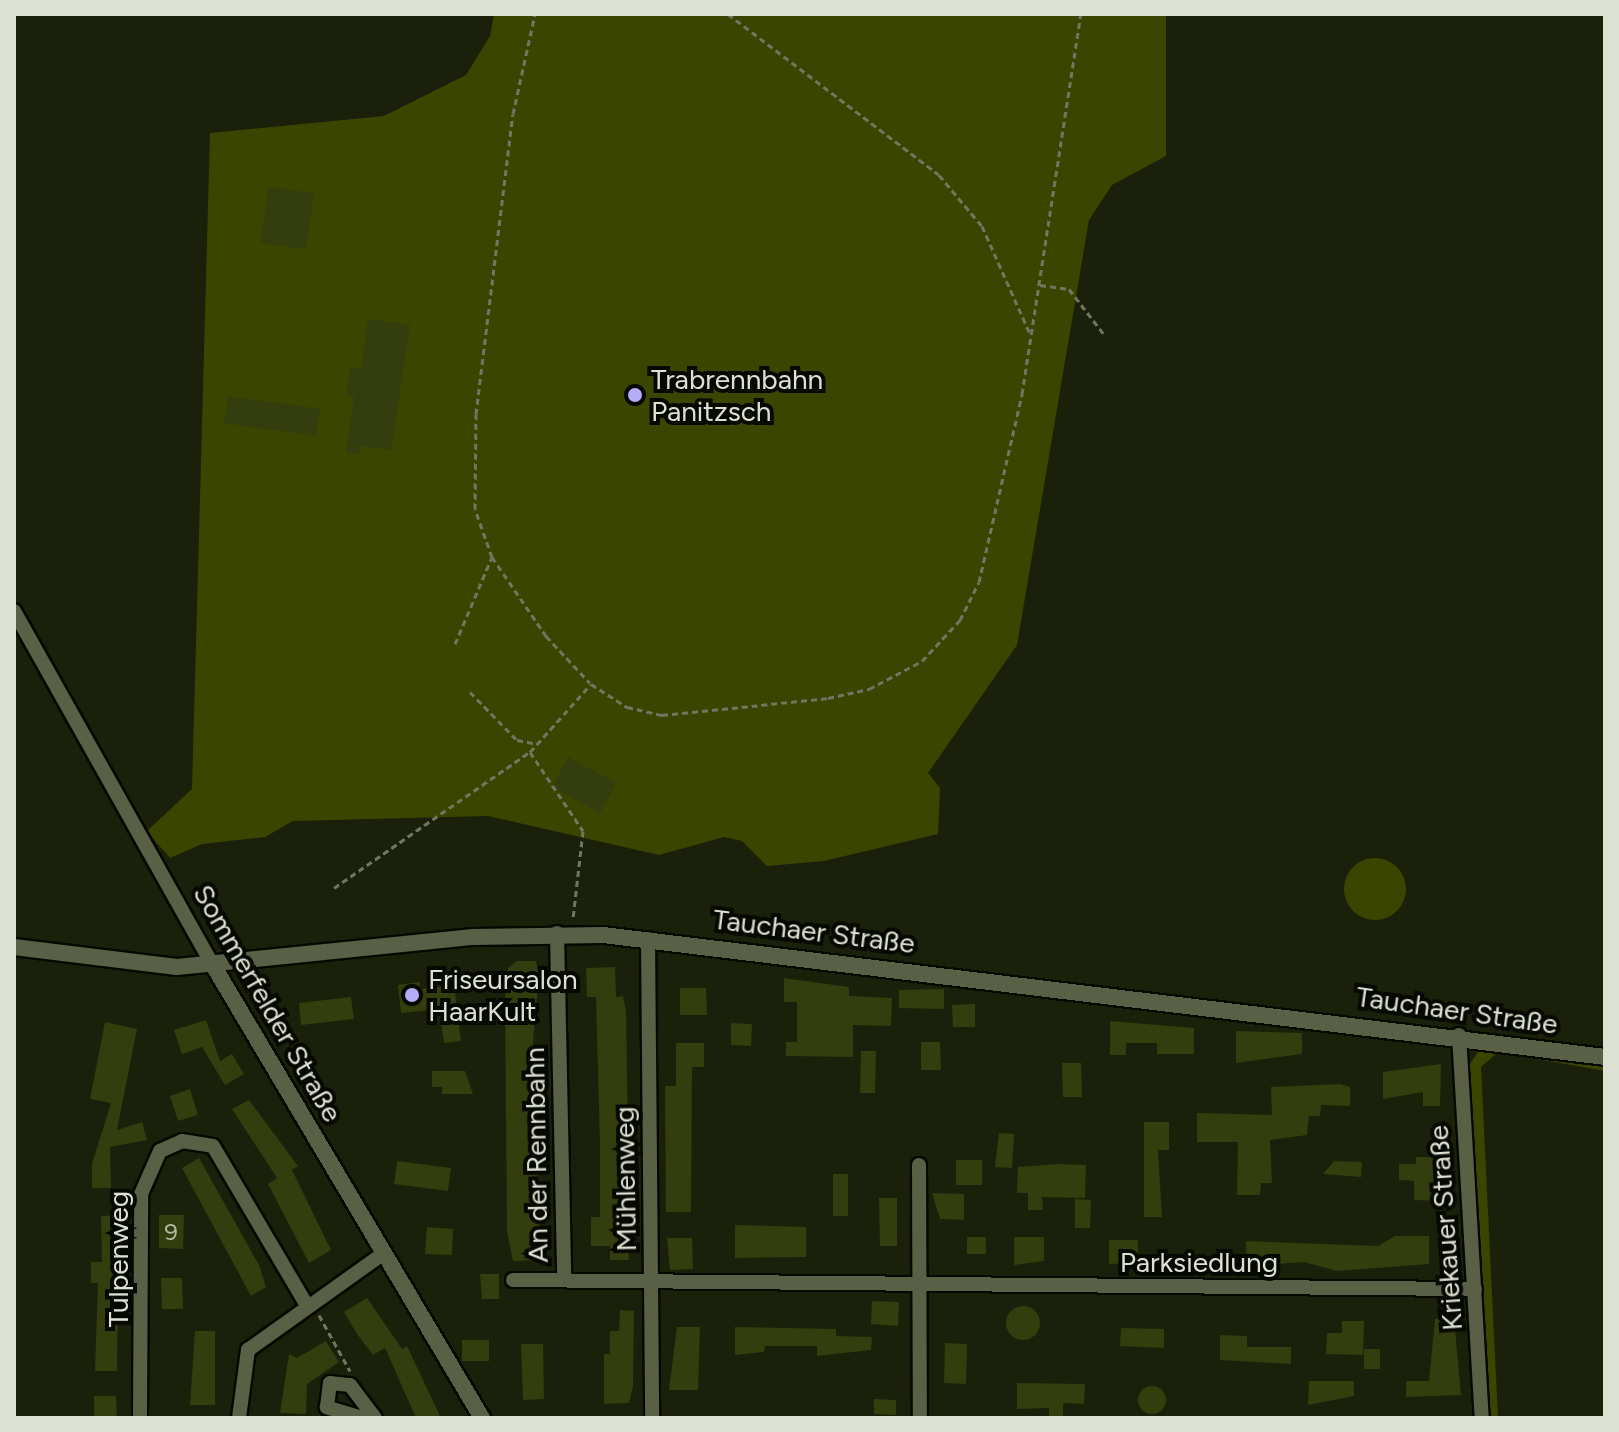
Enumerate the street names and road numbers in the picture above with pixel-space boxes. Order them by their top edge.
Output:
street label: Sommerfelder Straße [186,878,350,1128]
street label: Tauchaer Straße [711,902,917,960]
street label: Tauchaer Straße [1354,979,1560,1041]
street label: An der Rennbahn [517,1047,555,1263]
street label: Mühlenweg [607,1106,643,1252]
street label: Kriekauer Straße [1421,1124,1469,1332]
street label: Tulpenweg [101,1191,135,1327]
street label: Parksiedlung [1120,1245,1278,1279]

